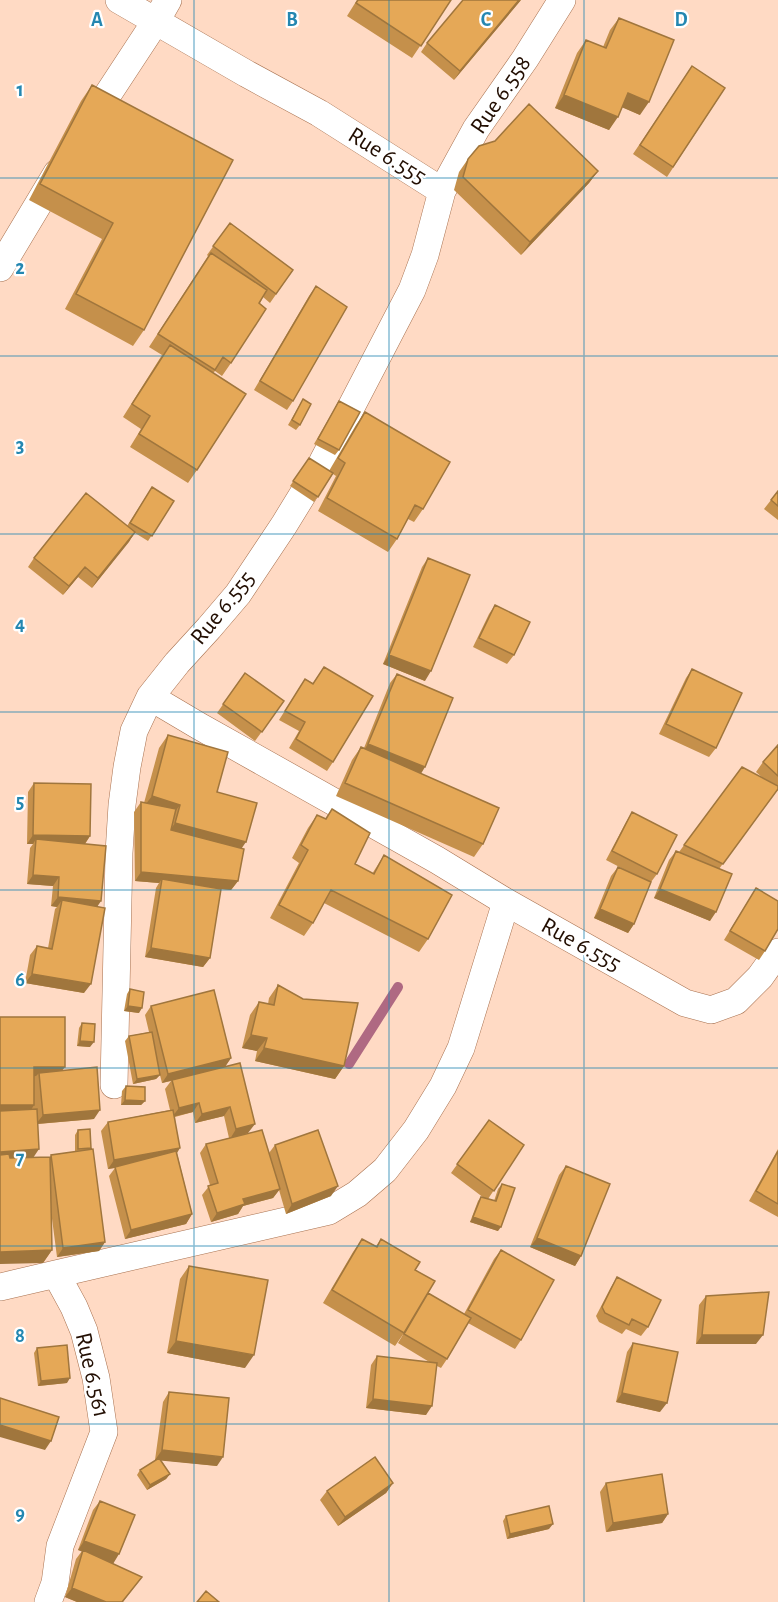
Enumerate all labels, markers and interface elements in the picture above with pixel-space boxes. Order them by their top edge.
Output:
text: A [91,10,103,30]
text: B [286,10,298,30]
text: C [481,10,492,30]
text: D [674,10,688,30]
street label: Rue 6.558 [466,52,536,138]
text: 1 [16,80,24,100]
street label: Rue 6.555 [344,123,430,189]
text: 2 [15,258,25,278]
text: 3 [16,436,24,456]
street label: Rue 6.555 [186,567,260,649]
text: 4 [15,614,25,634]
text: 5 [16,792,24,812]
street label: Rue 6.555 [537,913,625,977]
text: 6 [15,970,25,990]
text: 7 [16,1148,25,1168]
text: 8 [15,1326,25,1346]
street label: Rue 6.561 [71,1330,113,1420]
text: 9 [15,1504,25,1524]

